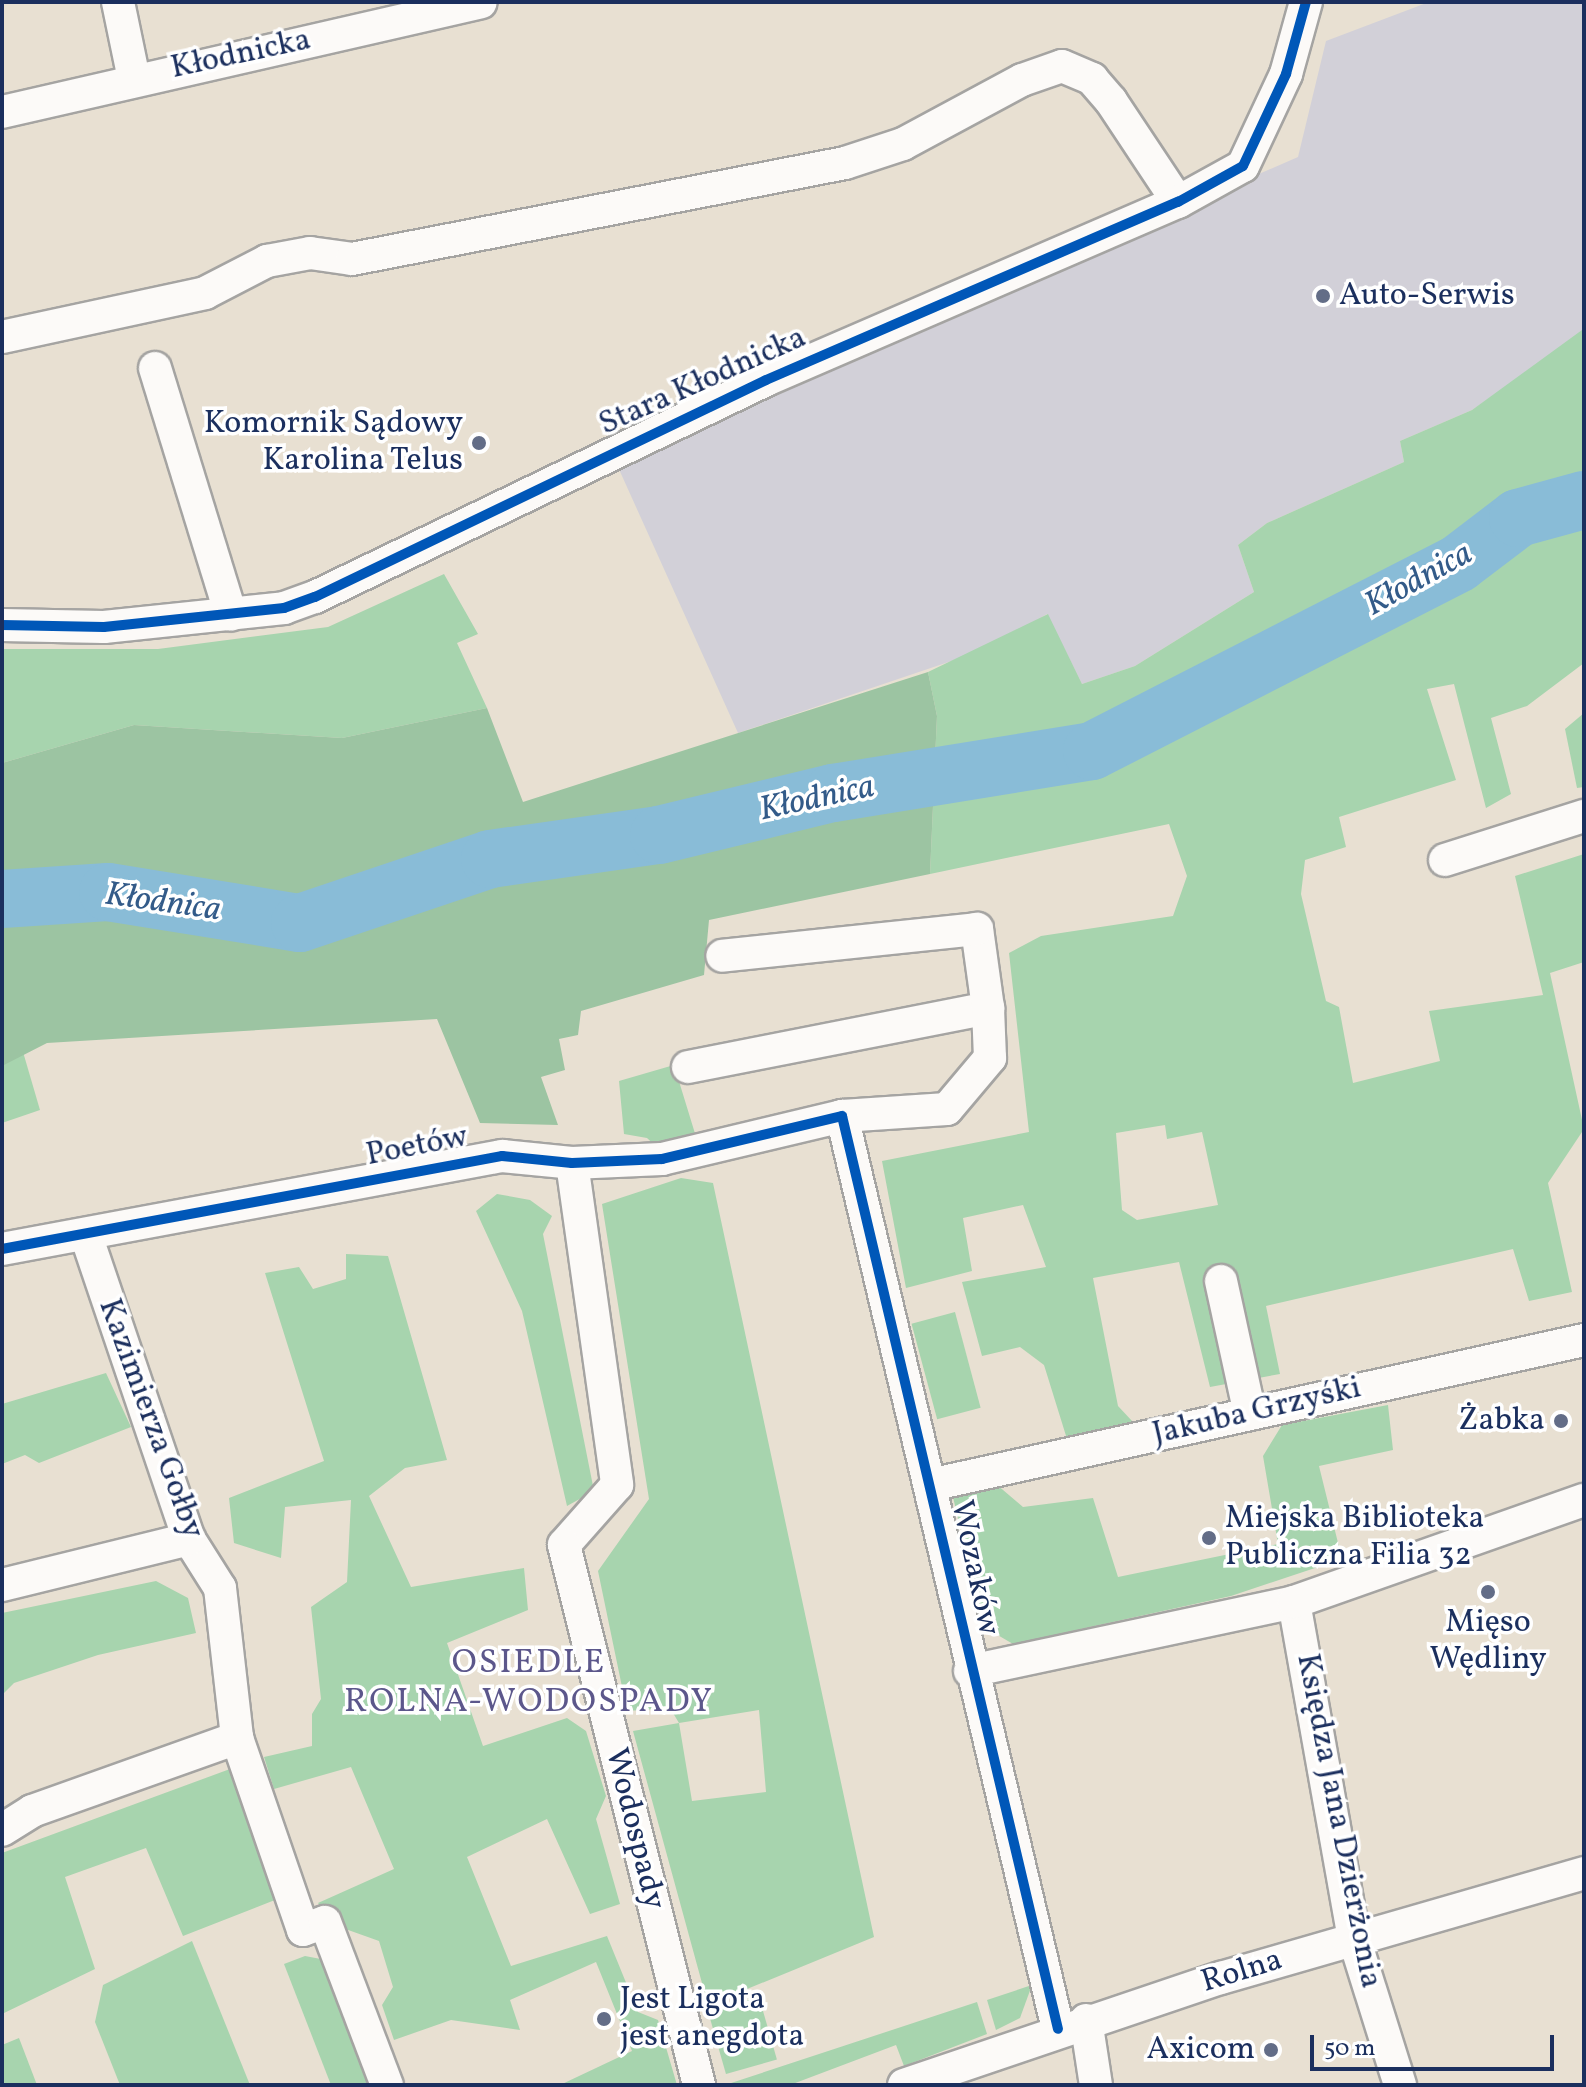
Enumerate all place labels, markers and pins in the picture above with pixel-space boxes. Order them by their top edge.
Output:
place label: Auto-Serwis [1339,277,1515,315]
marker: Auto-Serwis [1314,287,1332,305]
place label: Komornik Sądowy Karolina Telus [204,406,463,481]
marker: Komornik Sądowy Karolina Telus [470,434,488,452]
place label: Żabka [1458,1402,1545,1440]
marker: Żabka [1552,1412,1570,1430]
place label: Miejska Biblioteka Publiczna Filia 32 [1225,1501,1485,1576]
marker: Miejska Biblioteka Publiczna Filia 32 [1200,1529,1218,1547]
marker: Mięso Wędliny [1479,1583,1497,1601]
place label: Mięso Wędliny [1429,1605,1547,1680]
place label: Jest Ligota jest anegdota [620,1982,804,2057]
marker: Jest Ligota jest anegdota [595,2010,613,2028]
place label: Axicom [1147,2031,1255,2069]
marker: Axicom [1262,2041,1280,2059]

